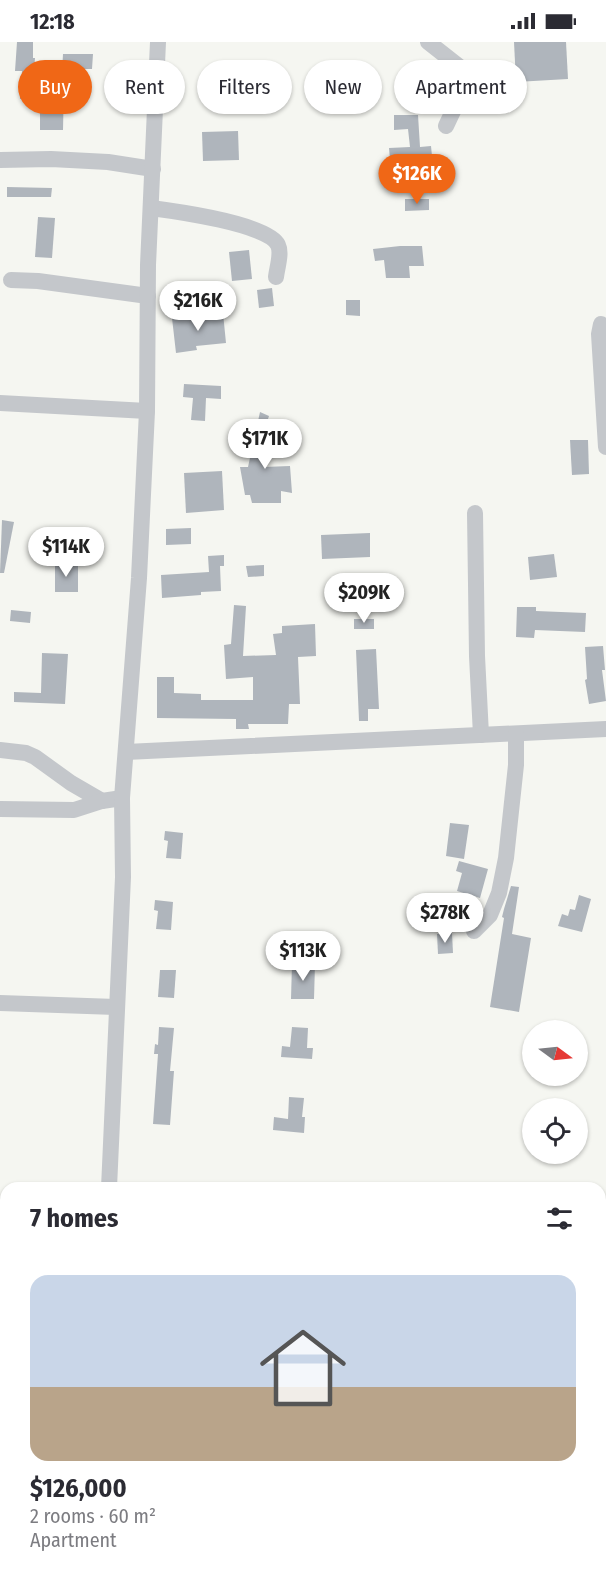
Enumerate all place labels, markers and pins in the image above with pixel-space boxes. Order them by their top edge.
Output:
pin: $126K [375,154,459,205]
pin: $216K [156,281,240,332]
pin: $171K [223,419,307,470]
pin: $114K [24,527,108,578]
pin: $209K [322,573,406,624]
pin: $278K [403,893,487,944]
pin: $113K [261,931,345,982]

